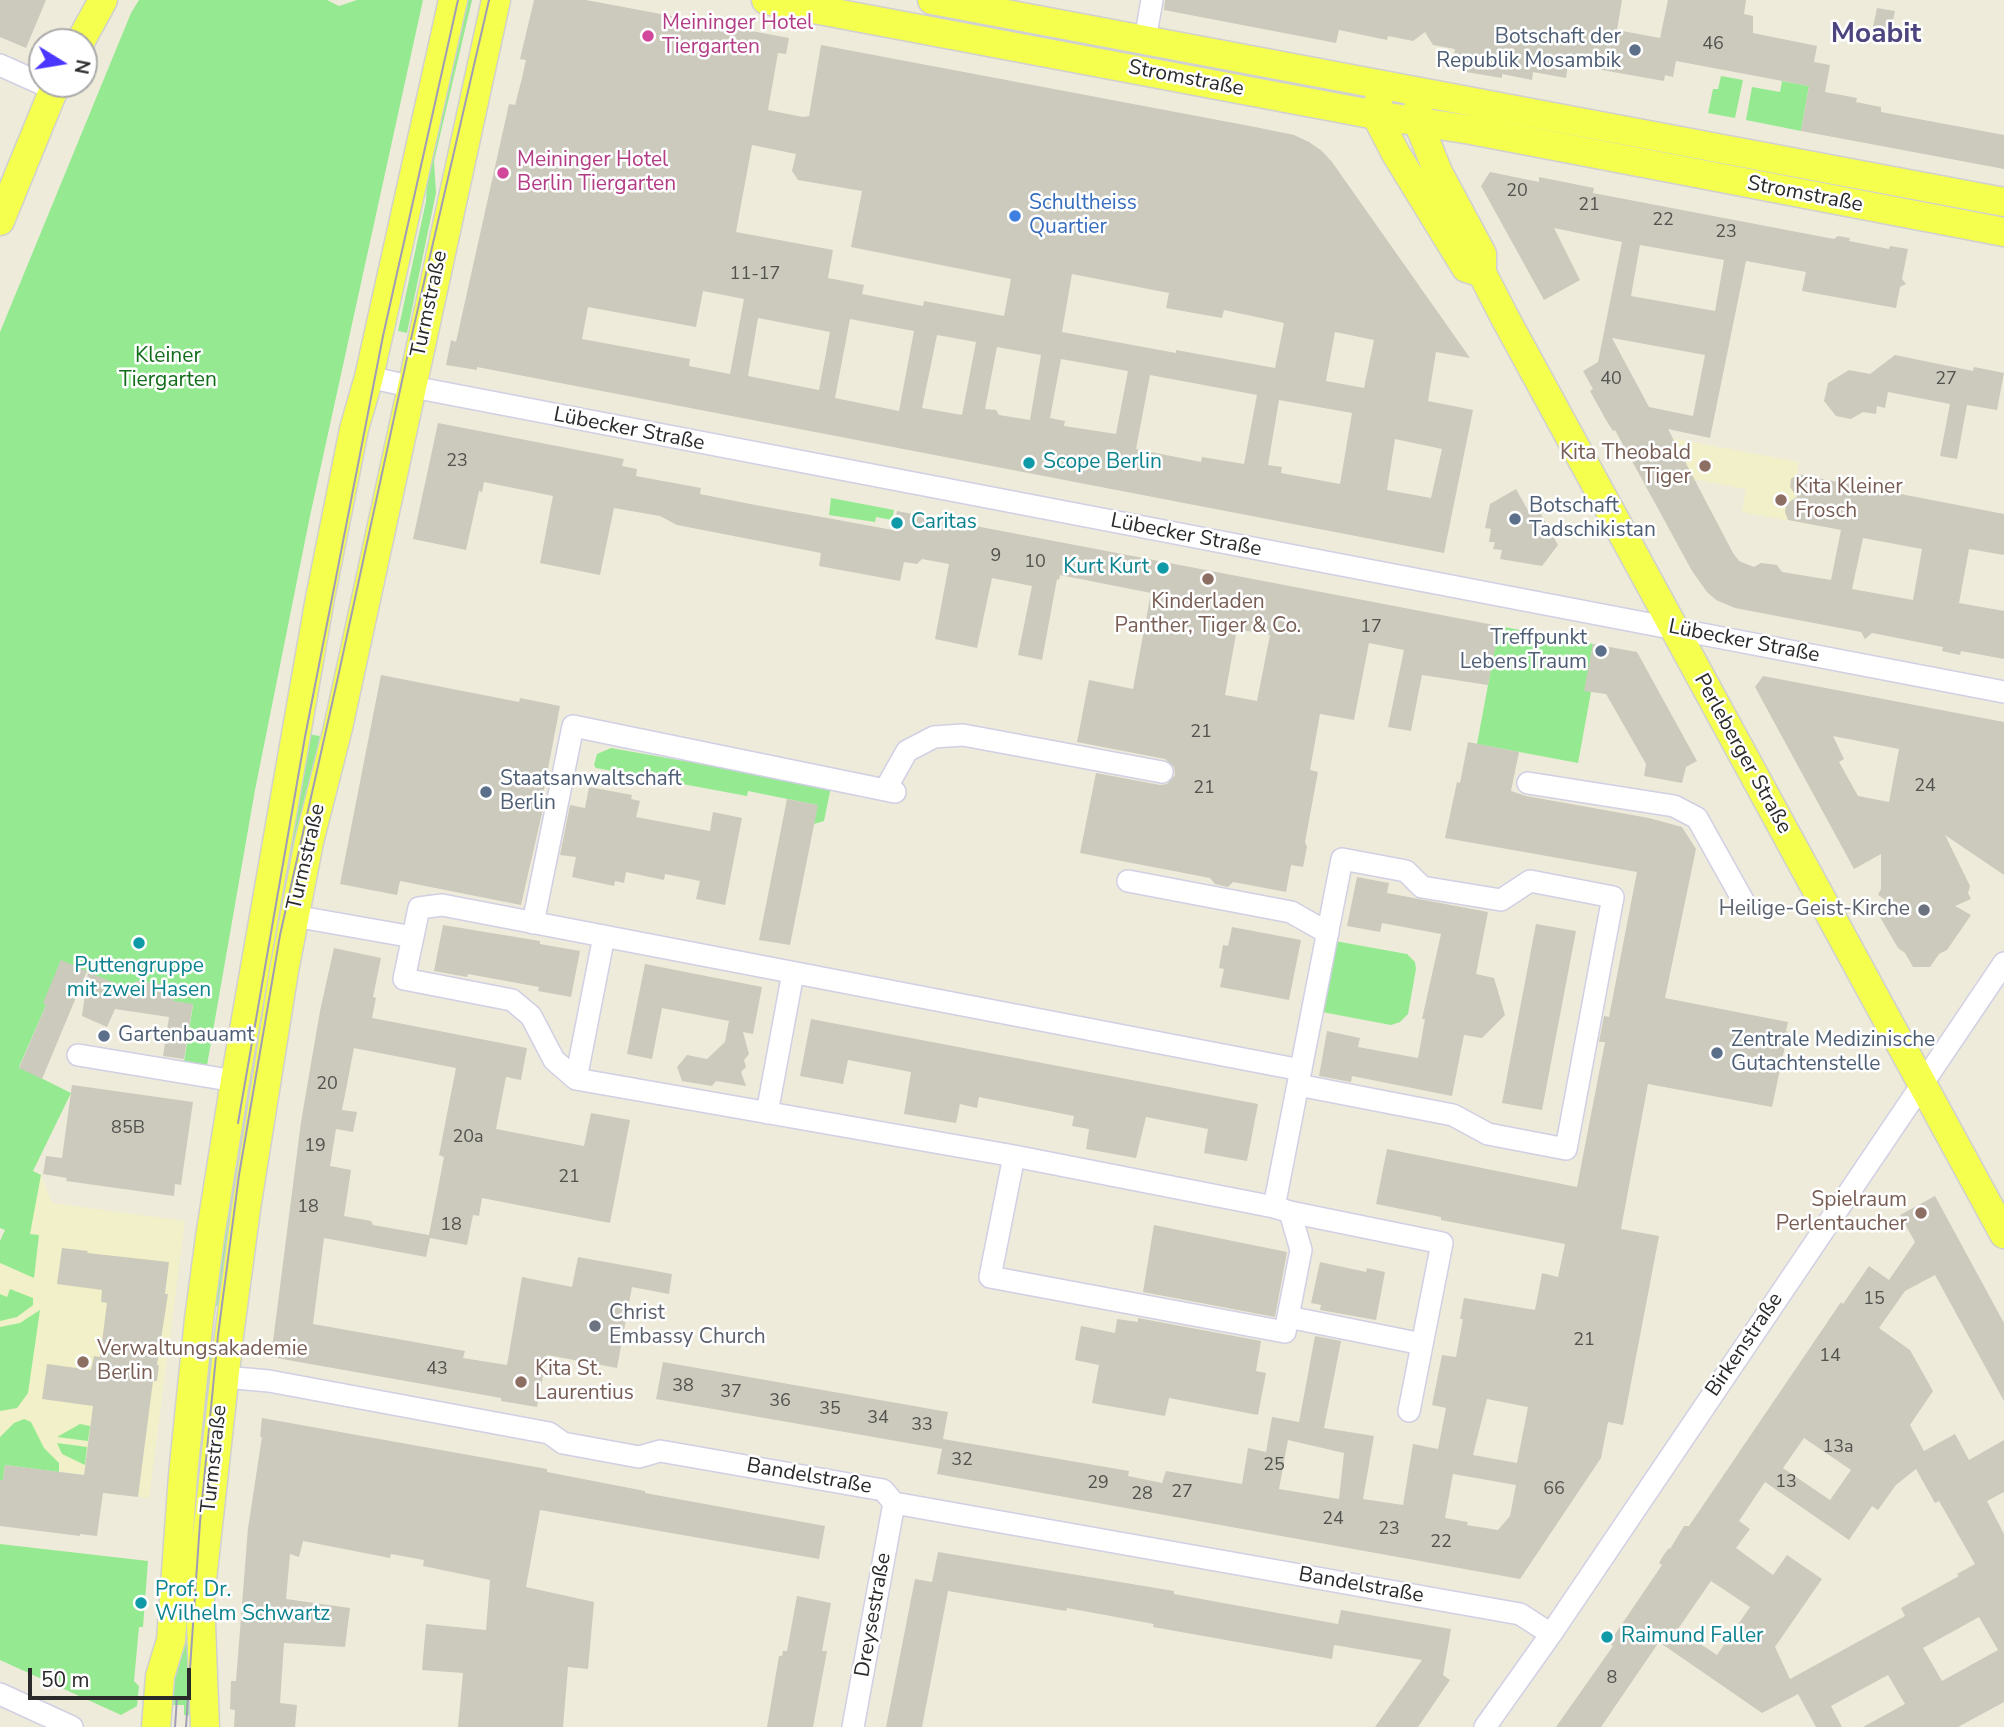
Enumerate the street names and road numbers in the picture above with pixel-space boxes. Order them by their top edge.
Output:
street label: Stromstraße [1126,55,1246,103]
street label: Stromstraße [1745,171,1865,219]
street label: Turmstraße [406,248,454,360]
street label: Lübecker Straße [551,403,707,457]
street label: Lübecker Straße [1108,509,1264,563]
street label: Lübecker Straße [1666,615,1822,669]
street label: Perleberger Straße [1688,670,1796,838]
street label: Turmstraße [283,801,331,913]
street label: Birkenstraße [1701,1288,1789,1402]
street label: Turmstraße [197,1404,233,1514]
street label: Bandelstraße [744,1454,874,1500]
street label: Dreysestraße [851,1551,897,1679]
street label: Bandelstraße [1296,1563,1426,1609]

